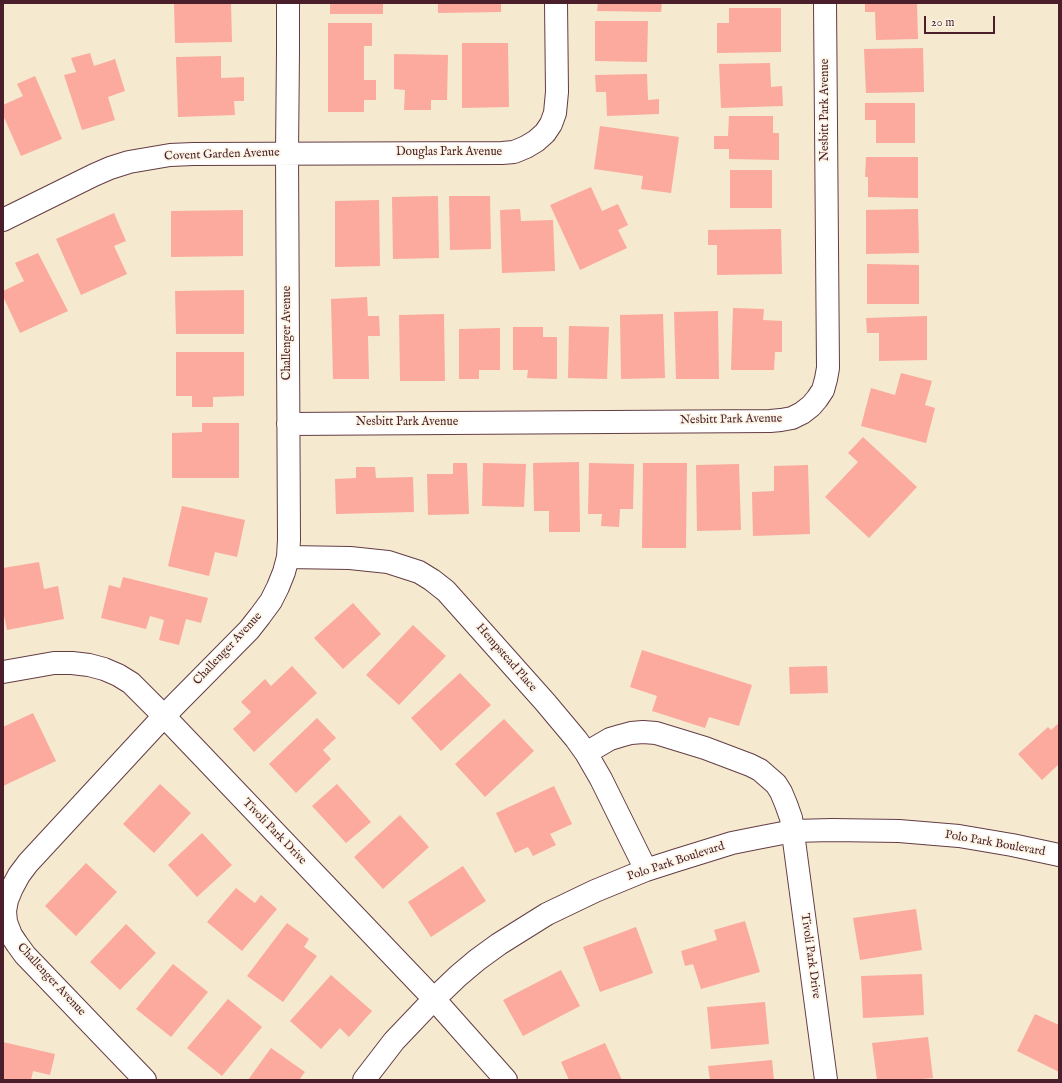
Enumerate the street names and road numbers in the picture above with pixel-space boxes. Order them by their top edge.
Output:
street label: Nesbitt Park Avenue [819,59,833,161]
street label: Covent Garden Avenue [164,146,280,164]
street label: Douglas Park Avenue [396,146,502,160]
street label: Challenger Avenue [281,286,295,380]
street label: Nesbitt Park Avenue [680,412,782,428]
street label: Nesbitt Park Avenue [356,416,458,430]
street label: Challenger Avenue [191,610,265,688]
street label: Hempstead Place [473,621,539,695]
street label: Tivoli Park Drive [239,796,309,868]
street label: Polo Park Boulevard [944,828,1046,860]
street label: Polo Park Boulevard [626,839,726,885]
street label: Tivoli Park Drive [797,912,823,1000]
street label: Challenger Avenue [14,941,88,1019]

